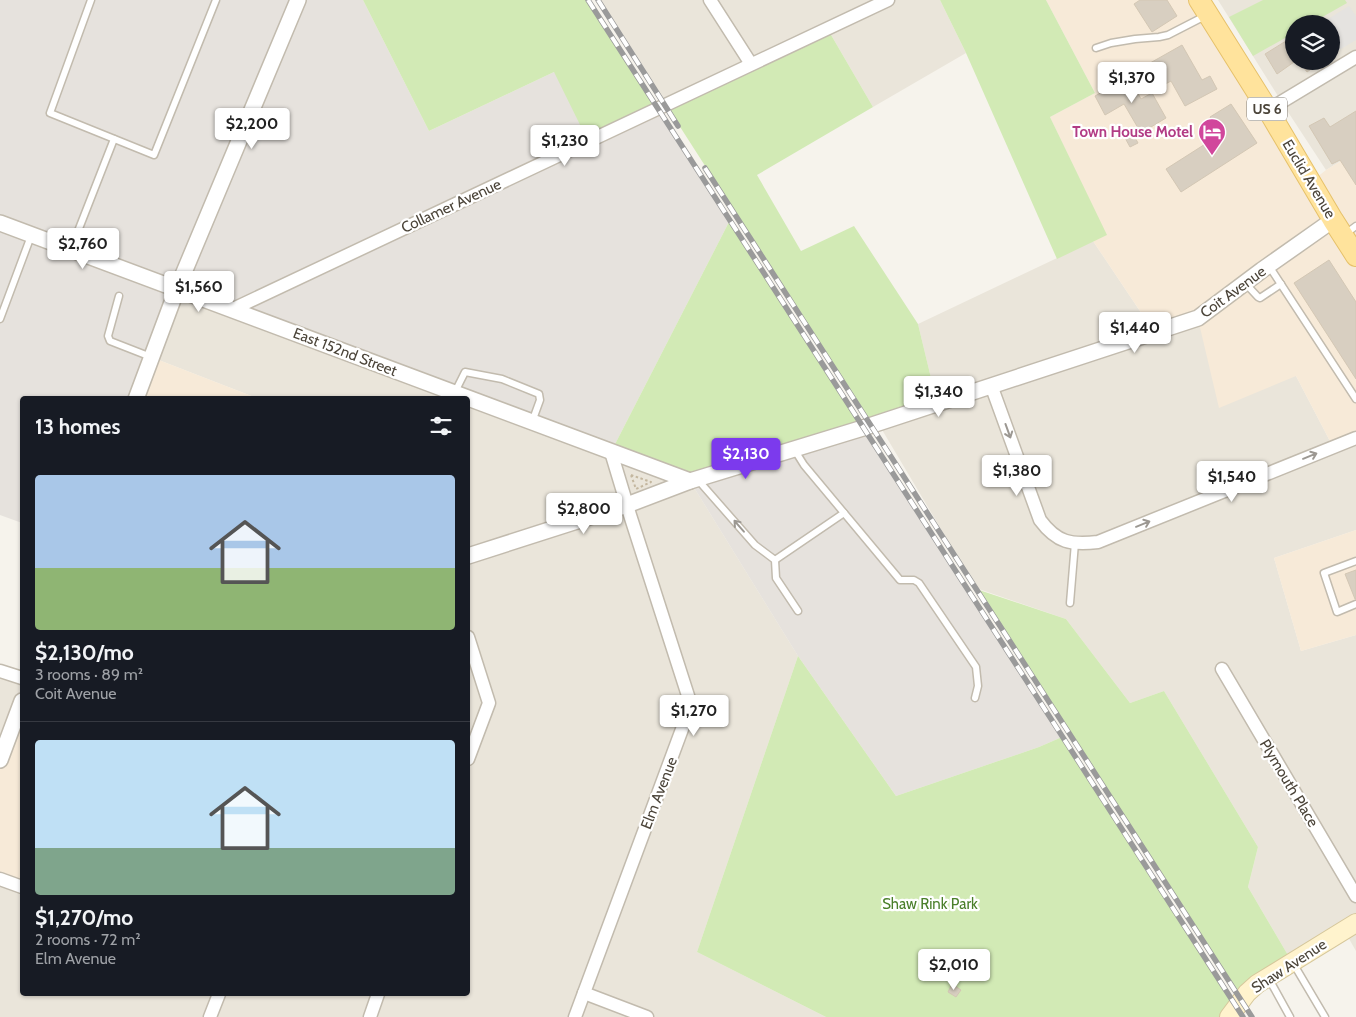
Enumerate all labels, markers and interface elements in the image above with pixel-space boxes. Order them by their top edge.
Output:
map controls [1285,15,1340,70]
button: layers [1285,15,1340,70]
pin: $1,370 [1091,62,1173,104]
text: $1,370 [1109,68,1155,87]
road number: US 6 [1247,98,1287,120]
pin: $2,200 [211,108,293,150]
text: $2,200 [226,114,278,133]
hotel icon: Town House Motel [1197,117,1227,156]
place label: Town House Motel [1072,123,1193,141]
pin: $1,230 [524,124,606,167]
text: $1,230 [541,131,589,150]
street label: Euclid Avenue [1278,136,1340,222]
street label: Collamer Avenue [398,175,504,237]
pin: $2,760 [42,228,124,270]
text: $2,760 [58,234,108,253]
street label: Coit Avenue [1197,262,1269,322]
pin: $1,560 [158,270,240,313]
text: $1,560 [175,277,223,296]
pin: $1,440 [1094,312,1176,354]
text: $1,440 [1110,318,1160,337]
street label: East 152nd Street [291,324,399,380]
pin: $1,340 [898,376,980,418]
text: $1,340 [915,382,963,401]
icon: filters [427,412,455,440]
text: 13 homes [35,414,120,439]
one-way arrow [1004,423,1013,438]
pin: $2,130 [705,438,787,480]
text: $2,130 [723,444,770,463]
one-way arrow [1302,451,1317,461]
pin: $1,380 [976,454,1058,497]
pin: $1,540 [1191,460,1273,503]
text: $1,380 [993,461,1041,480]
text: $1,540 [1208,467,1256,486]
pin: $2,800 [543,492,625,535]
text: $2,800 [557,499,611,518]
icon: home [200,507,290,597]
one-way arrow [1135,519,1150,528]
one-way arrow [734,520,745,533]
text: $2,130/mo [35,640,134,665]
text: 3 rooms · 89 m² [35,665,143,684]
text: Coit Avenue [35,684,117,703]
pin: $1,270 [653,694,735,737]
text: $1,270 [671,701,717,720]
street label: Plymouth Place [1256,736,1322,830]
street label: Elm Avenue [637,754,681,832]
icon: home [200,773,290,863]
park label: Shaw Rink Park [882,895,978,913]
text: $1,270/mo [35,905,133,930]
text: 2 rooms · 72 m² [35,930,140,949]
street label: Shaw Avenue [1248,935,1330,997]
pin: $2,010 [913,948,995,991]
text: Elm Avenue [35,949,116,968]
text: $2,010 [929,955,979,974]

